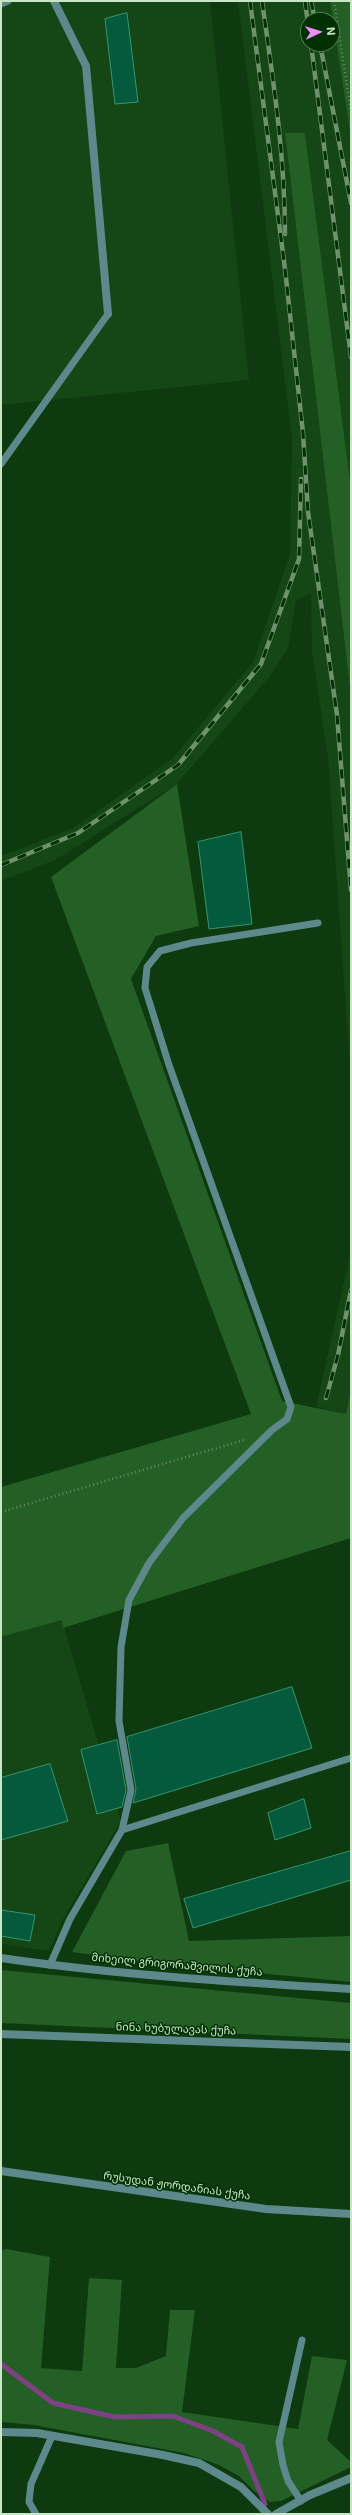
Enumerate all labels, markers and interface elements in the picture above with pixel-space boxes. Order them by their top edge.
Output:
north arrow [300,12,340,52]
text: N [324,27,338,36]
street label: მიხეილ გრიგორაშვილის ქუჩა [91,1951,263,1979]
street label: ნინა ხუბულავას ქუჩა [116,2020,236,2038]
street label: რუსუდან ჟორდანიას ქუჩა [103,2169,251,2203]

